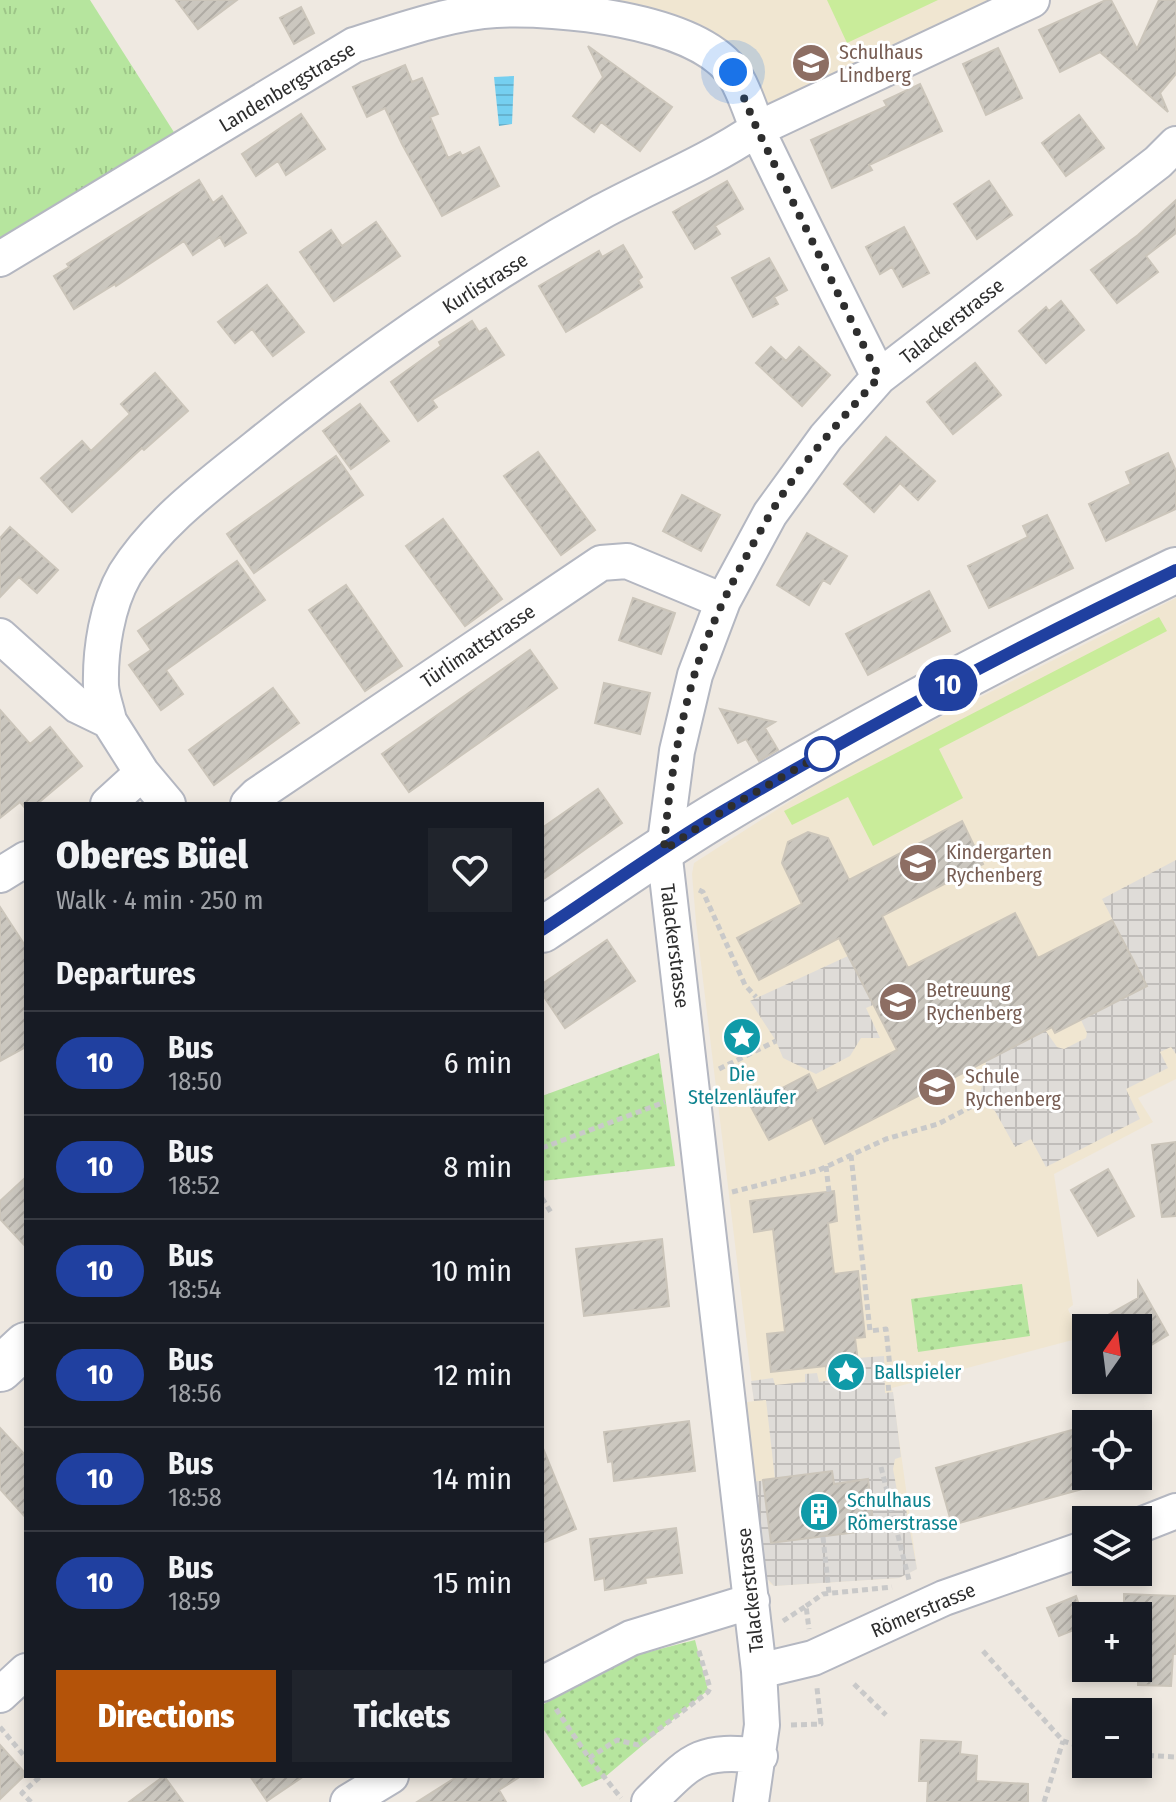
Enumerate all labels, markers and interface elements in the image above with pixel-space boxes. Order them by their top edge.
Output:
street label: Landenbergstrasse [215,37,359,137]
place label: Schulhaus Lindberg [839,40,923,87]
school or university icon: Schulhaus Lindberg [790,42,832,84]
your location [713,52,753,92]
street label: Kurlistrasse [438,247,532,319]
street label: Talackerstrasse [895,273,1009,369]
street label: Türlimattstrasse [416,599,540,693]
line badge: 10 [912,659,984,711]
text: 10 [934,668,962,701]
unlabelled marker [805,737,839,771]
button: heart [428,828,512,912]
text: Oberes Büel [56,832,248,878]
place label: Kindergarten Rychenberg [946,840,1052,887]
school or university icon: Kindergarten Rychenberg [897,842,939,884]
street label: Talackerstrasse [655,883,695,1009]
text: Walk · 4 min · 250 m [56,885,264,916]
text: Departures [56,956,196,992]
place label: Betreuung Rychenberg [926,978,1022,1025]
school or university icon: Betreuung Rychenberg [877,981,919,1023]
place icon: Die Stelzenläufer [721,1016,763,1058]
text: Bus [168,1030,213,1066]
text: 6 min [444,1045,512,1081]
text: 10 [86,1046,114,1079]
place label: Die Stelzenläufer [688,1062,796,1109]
place label: Schule Rychenberg [965,1064,1061,1111]
text: 18:50 [168,1066,222,1097]
school or university icon: Schule Rychenberg [916,1066,958,1108]
text: Bus [168,1134,213,1170]
text: 8 min [444,1149,512,1185]
text: 10 [86,1150,114,1183]
text: 18:52 [168,1170,220,1201]
text: Bus [168,1238,213,1274]
text: 10 min [431,1253,512,1289]
text: 10 [86,1254,114,1287]
text: 18:54 [168,1274,221,1305]
north arrow [1072,1314,1152,1394]
map controls [1072,1314,1152,1778]
text: Bus [168,1342,213,1378]
place icon: Ballspieler [825,1351,867,1393]
text: 12 min [434,1357,512,1393]
text: 10 [86,1358,114,1391]
place label: Ballspieler [874,1360,961,1384]
text: 18:56 [168,1378,222,1409]
button: locate [1072,1410,1152,1490]
text: Bus [168,1446,213,1482]
text: 14 min [432,1461,512,1497]
text: 10 [86,1462,114,1495]
text: 18:58 [168,1482,222,1513]
place label: Schulhaus Römerstrasse [847,1488,958,1535]
building icon: Schulhaus Römerstrasse [798,1491,840,1533]
button: layers [1072,1506,1152,1586]
street label: Talackerstrasse [732,1527,768,1653]
text: Bus [168,1550,213,1586]
text: 15 min [433,1565,512,1601]
text: 10 [86,1566,114,1599]
street label: Römerstrasse [867,1577,979,1643]
text: 18:59 [168,1586,221,1617]
button: + [1072,1602,1152,1682]
button: Directions [56,1670,276,1762]
button: Tickets [292,1670,512,1762]
button: − [1072,1698,1152,1778]

